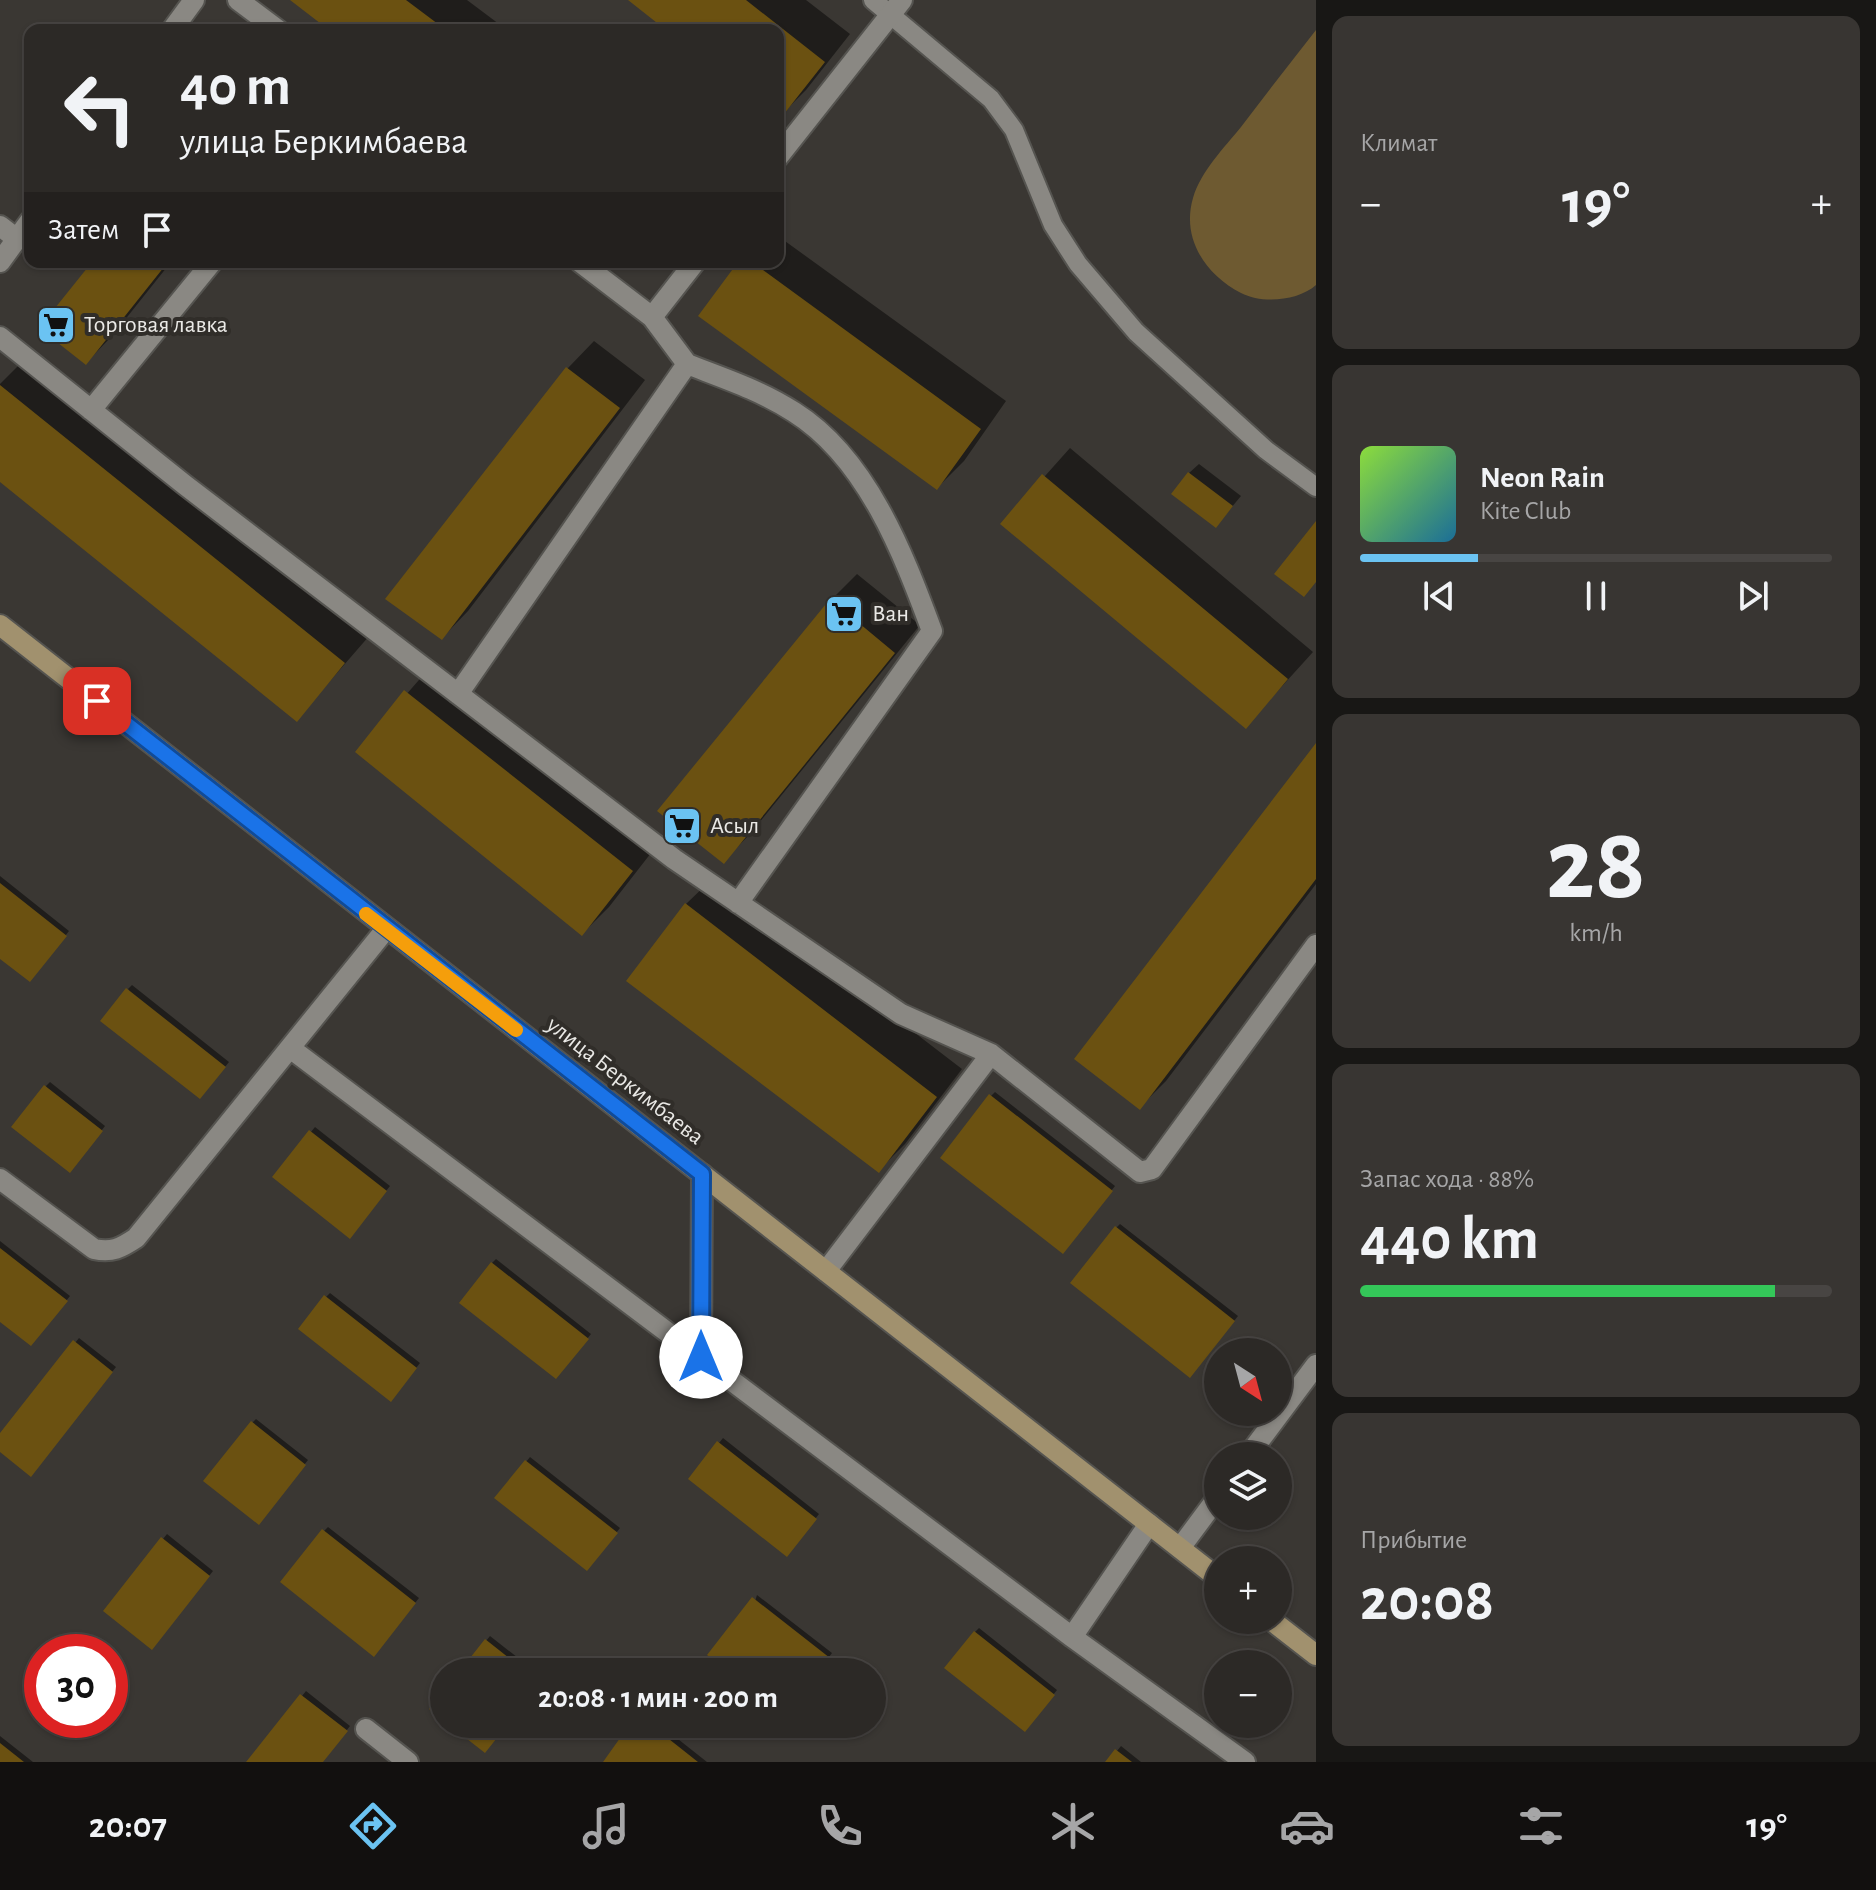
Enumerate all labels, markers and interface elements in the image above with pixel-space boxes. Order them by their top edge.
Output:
icon: left [48,56,152,160]
text: 40 m [180,59,291,115]
text: улица Беркимбаева [180,124,468,160]
text: Климат [1360,130,1437,156]
text: 19° [1562,174,1630,234]
text: − [1360,182,1381,226]
text: + [1811,182,1832,226]
icon: arrive [135,208,179,252]
text: Затем [48,215,119,245]
supermarket icon: Торговая лавка [35,304,77,346]
place label: Торговая лавка [84,313,228,337]
text: Neon Rain [1480,463,1605,493]
text: Kite Club [1480,498,1571,524]
icon: previous [1417,574,1461,618]
icon: pause [1574,574,1618,618]
icon: next [1731,574,1775,618]
supermarket icon: Ван [823,593,865,635]
place label: Ван [872,602,909,626]
pin [63,667,131,735]
icon: arrive [75,679,119,723]
supermarket icon: Асыл [661,805,703,847]
place label: Асыл [710,814,759,838]
text: 28 [1546,814,1646,918]
text: km/h [1569,920,1623,946]
street label: улица Беркимбаева [541,1012,708,1150]
text: Запас хода · 88% [1360,1166,1534,1192]
text: 440 km [1360,1210,1539,1270]
position arrow [659,1315,743,1399]
north arrow [1204,1338,1292,1426]
map controls [1204,1338,1292,1738]
button: layers [1204,1442,1292,1530]
text: Прибытие [1360,1527,1467,1553]
button: + [1204,1546,1292,1634]
text: 20:08 [1360,1571,1494,1631]
speed limit sign: 30 [24,1634,128,1738]
button: − [1204,1650,1292,1738]
text: 20:08 · 1 мин · 200 m [538,1683,778,1713]
icon: directions [345,1798,401,1854]
icon: music [578,1798,634,1854]
icon: phone [812,1798,868,1854]
icon: climate [1045,1798,1101,1854]
icon: car [1279,1798,1335,1854]
icon: filters [1513,1798,1569,1854]
text: 20:07 [89,1808,167,1844]
text: 19° [1746,1808,1787,1844]

